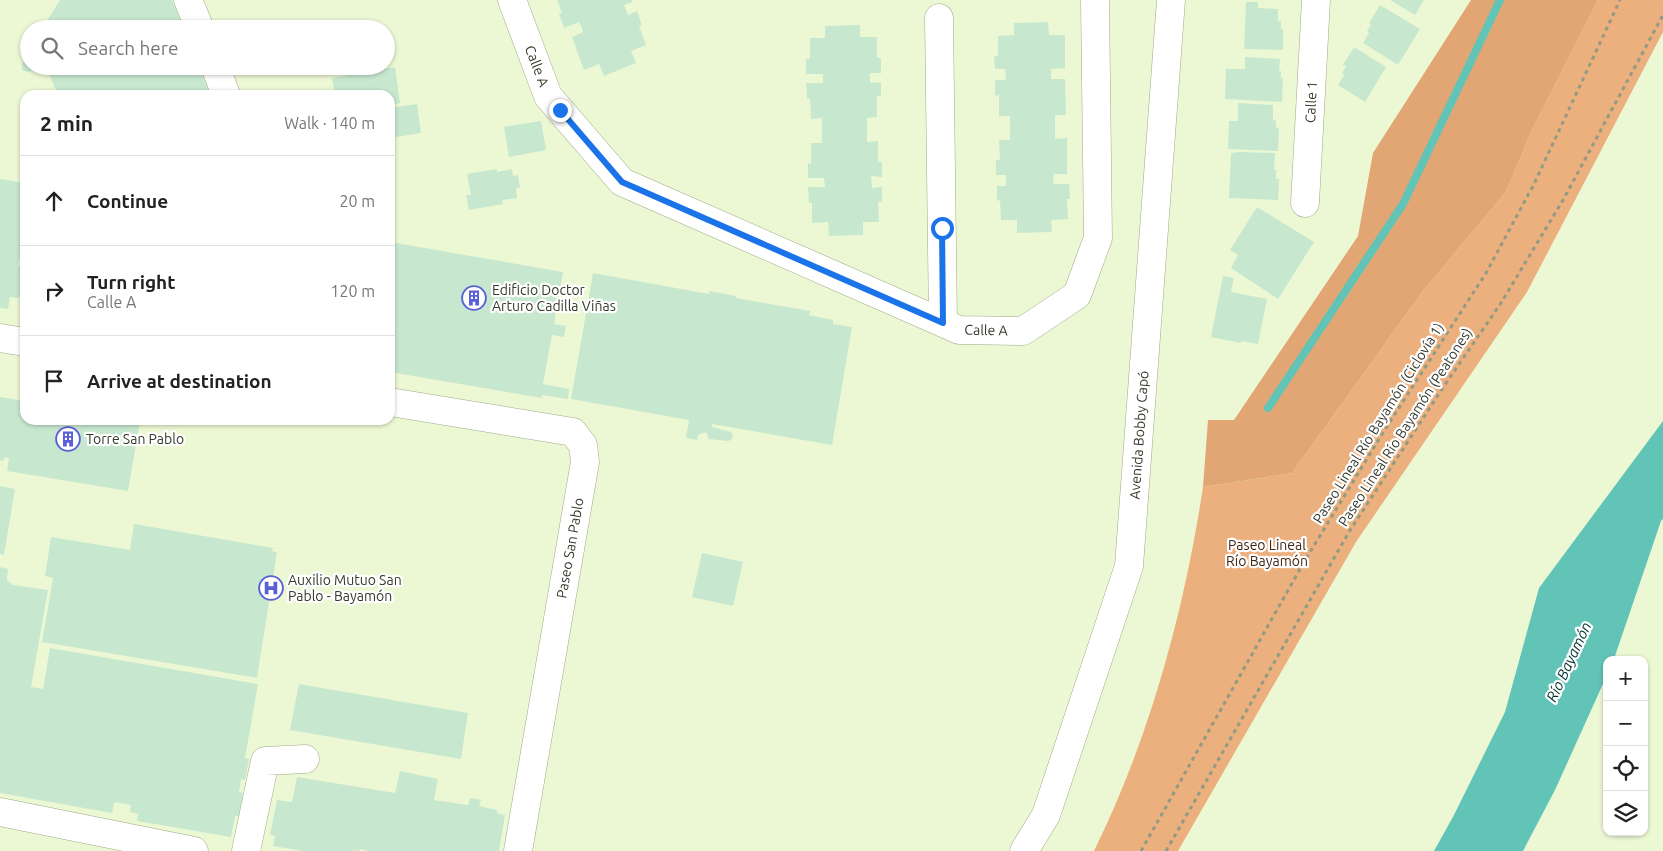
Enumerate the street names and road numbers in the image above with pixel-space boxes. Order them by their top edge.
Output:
street label: Calle A [522,43,552,89]
street label: Calle 1 [1302,81,1320,123]
street label: Paseo Lineal Río Bayamón (Ciclovía 1) [1309,320,1447,526]
street label: Calle A [964,322,1008,338]
street label: Paseo Lineal Río Bayamón (Peatones) [1335,325,1475,529]
street label: Avenida Bobby Capó [1127,370,1151,500]
street label: Paseo San Pablo [553,496,587,600]

